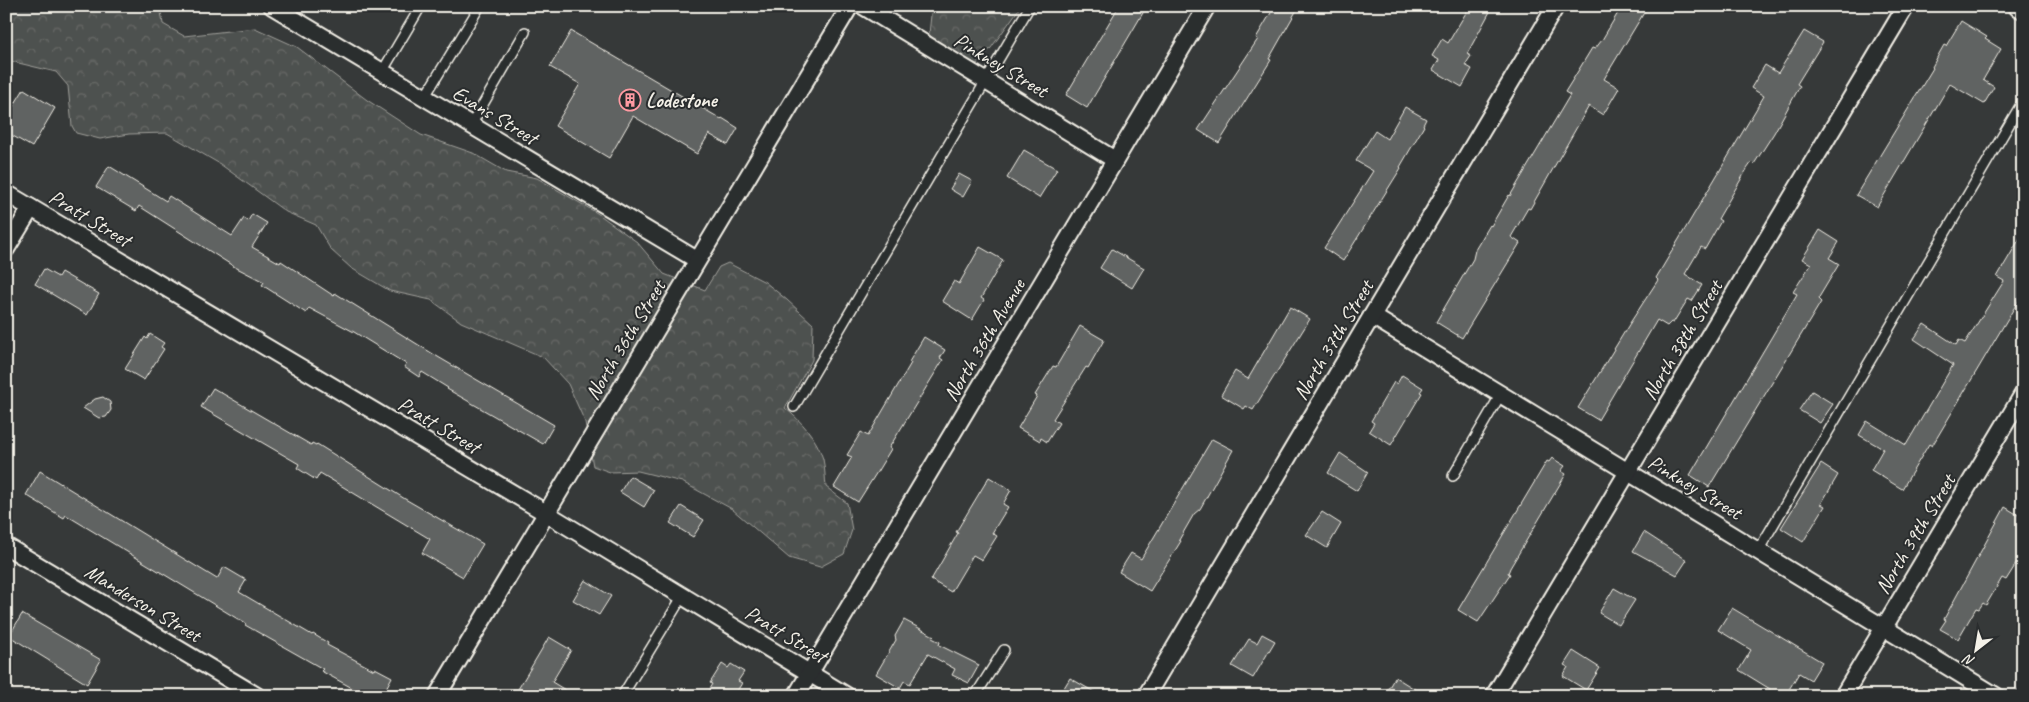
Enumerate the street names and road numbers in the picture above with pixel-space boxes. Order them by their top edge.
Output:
street label: Pinkney Street [949,27,1054,104]
street label: Evans Street [448,80,545,152]
street label: Pratt Street [44,184,138,254]
street label: North 36th Avenue [937,273,1031,406]
street label: North 36th Street [579,274,672,405]
street label: North 37th Street [1287,274,1380,405]
street label: North 38th Street [1636,274,1729,405]
street label: Pratt Street [393,391,487,461]
street label: Pinkney Street [1643,449,1748,526]
street label: North 39th Street [1869,468,1962,599]
street label: Manderson Street [80,558,208,649]
street label: Pratt Street [740,600,834,670]

